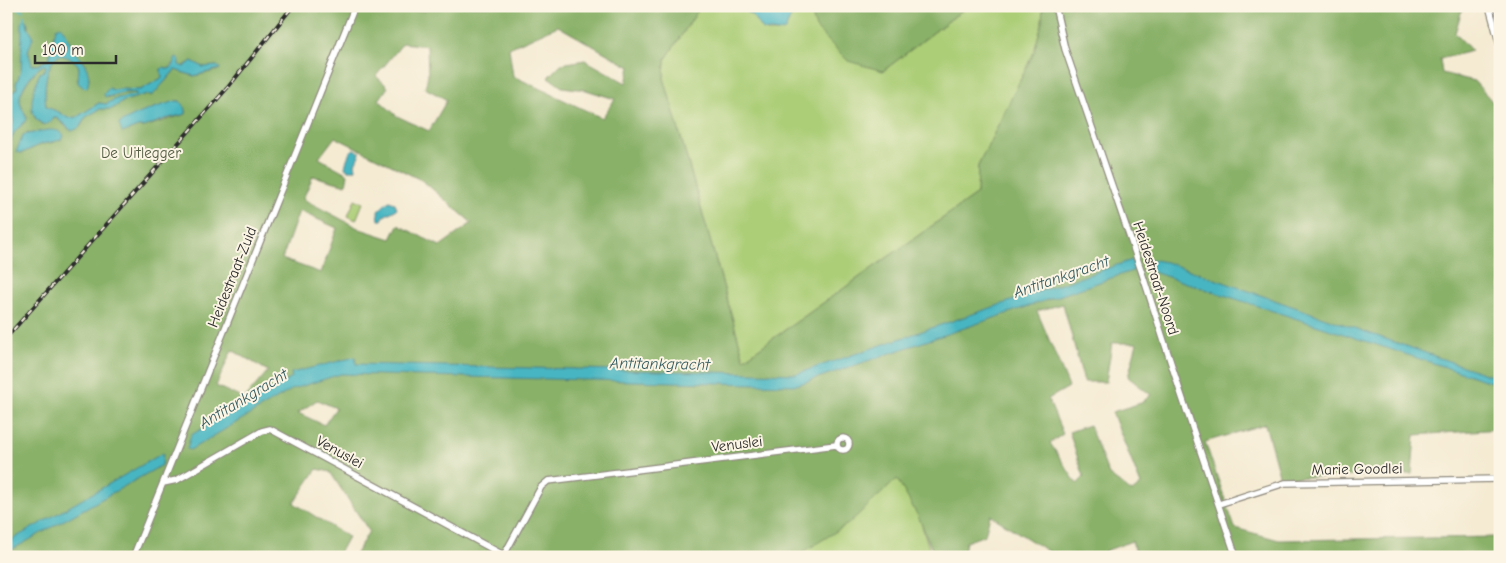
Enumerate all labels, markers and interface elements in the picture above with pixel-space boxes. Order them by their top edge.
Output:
scale bar [35,32,116,64]
text: 100 m [42,41,84,59]
park label: De Uitlegger [101,144,181,162]
street label: Heidestraat-Noord [1129,219,1183,337]
street label: Heidestraat-Zuid [204,224,260,330]
water label: Antitankgracht [1010,252,1112,302]
water label: Antitankgracht [609,354,711,374]
water label: Antitankgracht [195,365,292,433]
street label: Venuslei [313,432,367,472]
street label: Venuslei [711,432,763,456]
street label: Marie Goodlei [1311,459,1403,479]

